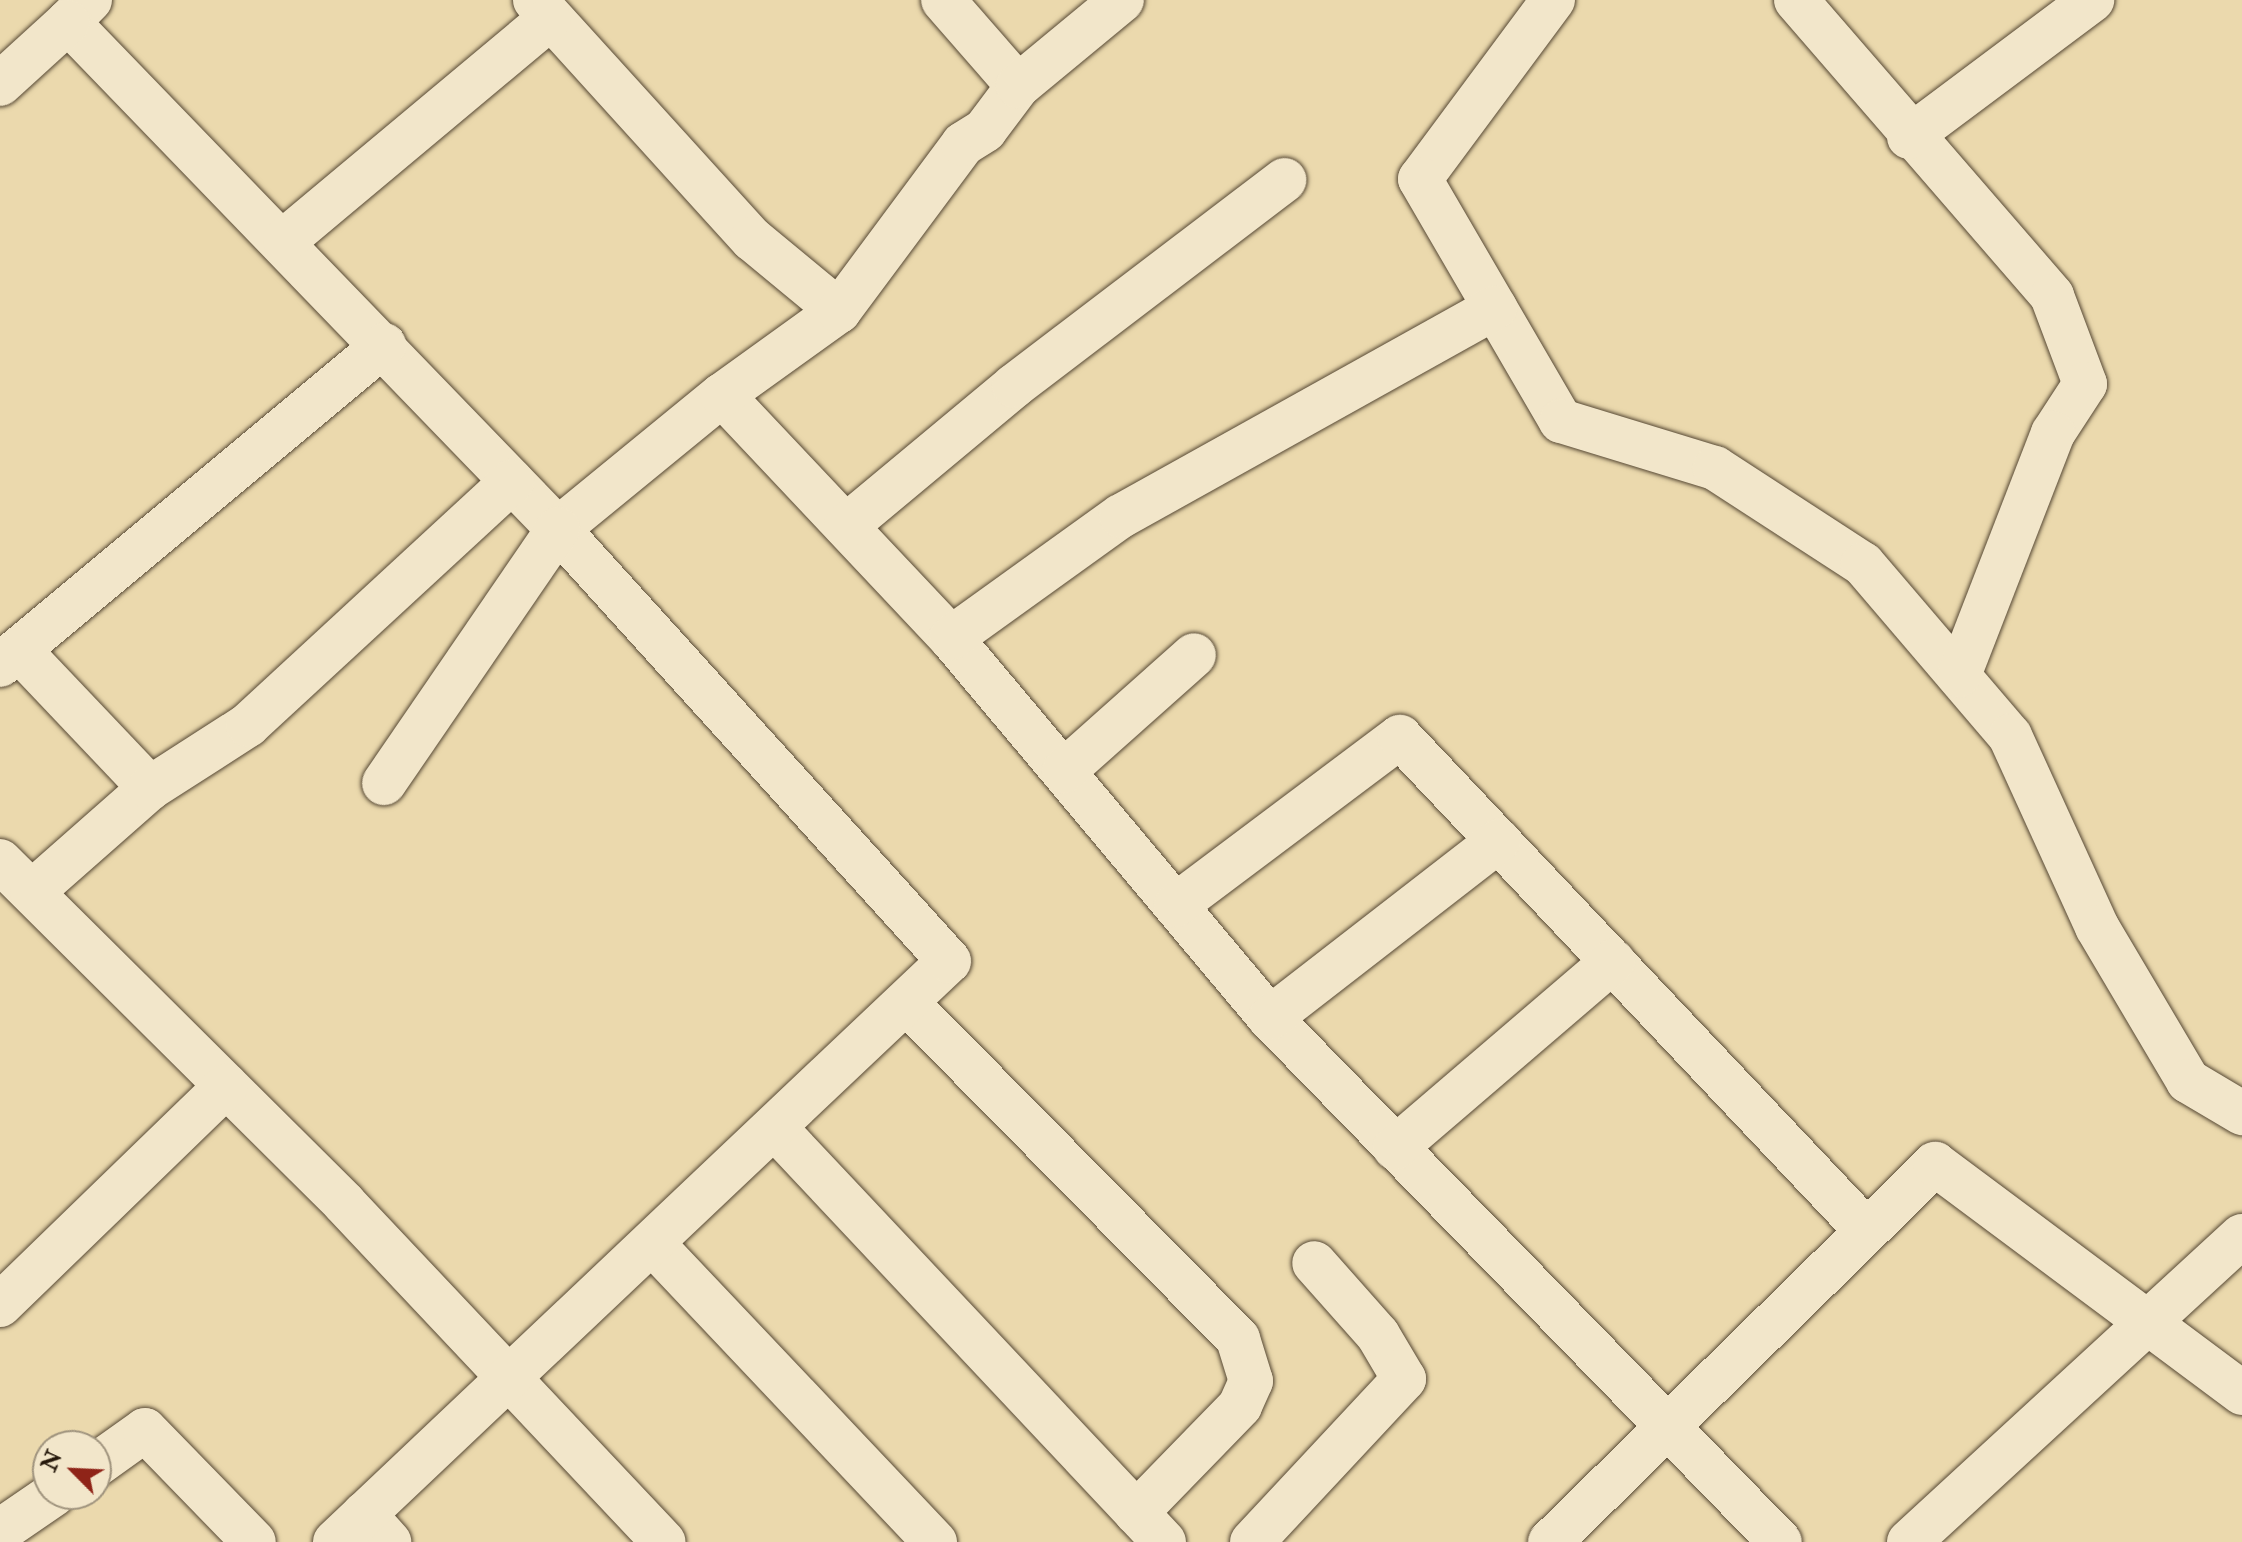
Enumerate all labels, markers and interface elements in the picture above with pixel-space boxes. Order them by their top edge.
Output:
north arrow [32,1430,112,1510]
text: N [35,1446,69,1476]

